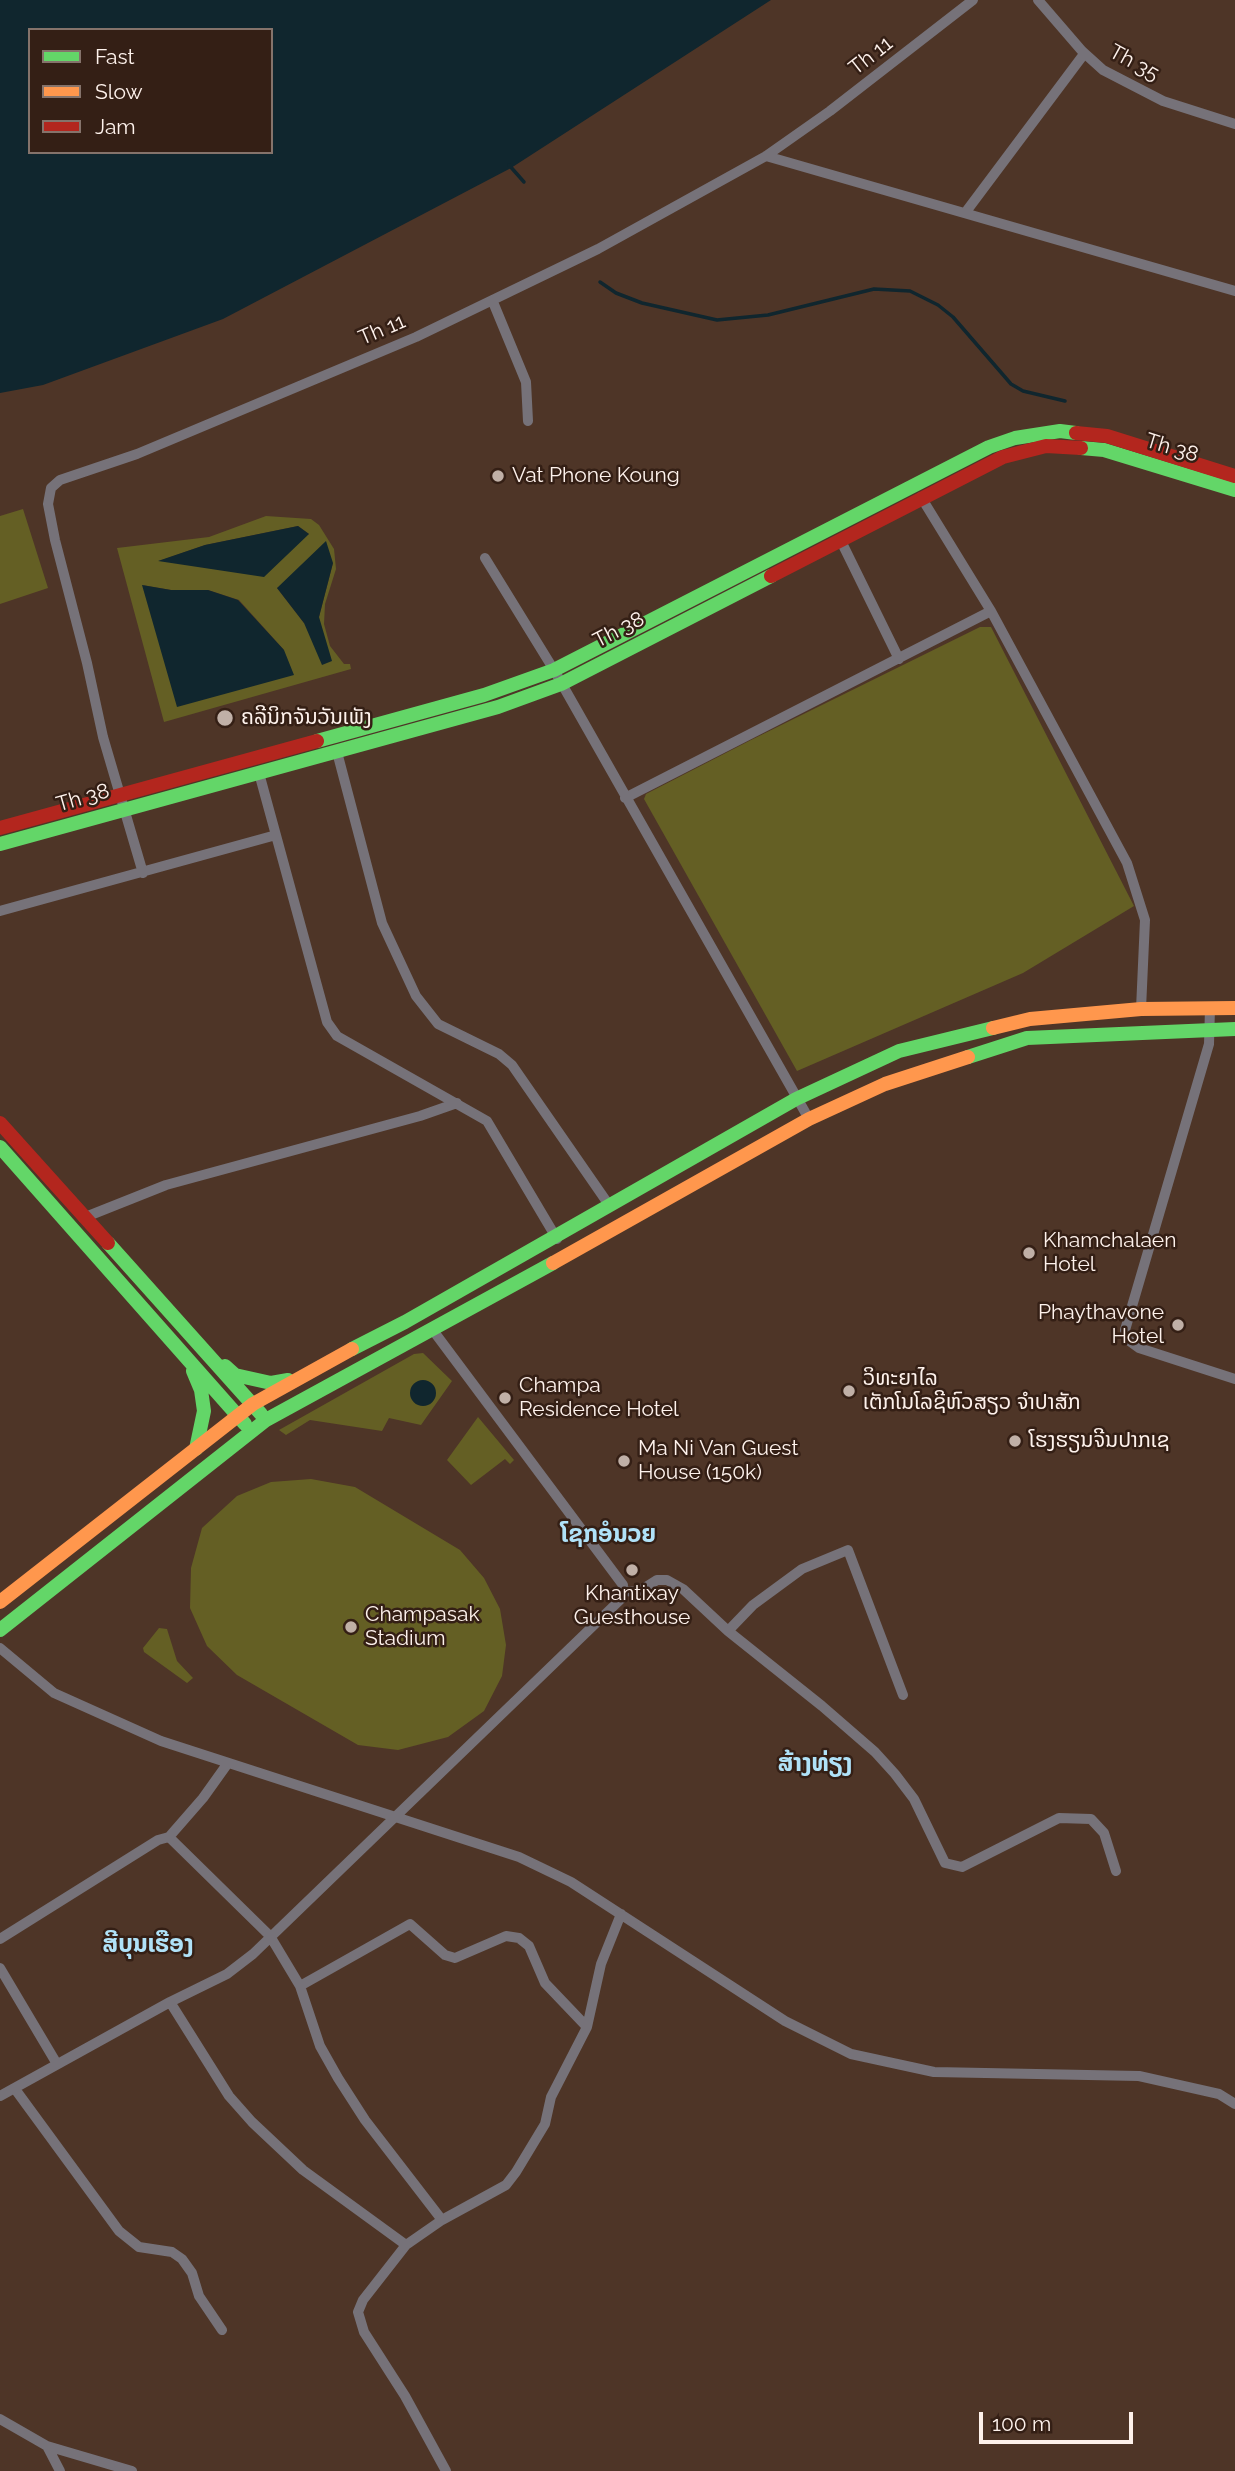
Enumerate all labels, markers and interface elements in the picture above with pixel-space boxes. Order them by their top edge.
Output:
legend [28,28,273,154]
street label: Th 11 [844,31,898,81]
street label: Th 35 [1105,39,1163,87]
text: Fast [95,44,135,69]
text: Slow [95,79,143,104]
text: Jam [95,114,136,139]
street label: Th 11 [355,309,409,351]
street label: Th 38 [1142,428,1202,468]
place label: Vat Phone Koung [512,463,680,489]
marker: Vat Phone Koung [490,468,506,484]
street label: Th 38 [589,606,649,654]
place label: ຄລີນິກຈັນວັນເພັງ [241,705,372,731]
marker: ຄລີນິກຈັນວັນເພັງ [215,708,235,728]
street label: Th 38 [54,778,112,818]
place label: Khamchalaen Hotel [1043,1228,1176,1278]
marker: Khamchalaen Hotel [1021,1245,1037,1261]
place label: Phaythavone Hotel [1038,1300,1164,1350]
marker: Phaythavone Hotel [1170,1317,1186,1333]
place label: ວິທະຍາໄລ ເຕັກໂນໂລຊີຫົວສຽວ ຈຳປາສັກ [863,1366,1081,1416]
place label: Champa Residence Hotel [519,1373,679,1423]
marker: ວິທະຍາໄລ ເຕັກໂນໂລຊີຫົວສຽວ ຈຳປາສັກ [841,1383,857,1399]
marker: Champa Residence Hotel [497,1390,513,1406]
place label: ໂຮງຮຽນຈີນປາກເຊ [1029,1428,1170,1454]
marker: ໂຮງຮຽນຈີນປາກເຊ [1007,1433,1023,1449]
place label: Ma Ni Van Guest House (150k) [638,1436,798,1486]
marker: Ma Ni Van Guest House (150k) [616,1453,632,1469]
district label: ໂຊກອໍນວຍ [560,1521,656,1549]
marker: Khantixay Guesthouse [624,1562,640,1578]
place label: Khantixay Guesthouse [574,1581,690,1631]
place label: Champasak Stadium [365,1602,480,1652]
marker: Champasak Stadium [343,1619,359,1635]
district label: ສ້າງທ່ຽງ [778,1750,852,1778]
district label: ສີບຸນເຮືອງ [103,1931,193,1959]
scale bar [983,2398,1137,2442]
text: 100 m [992,2411,1051,2436]

